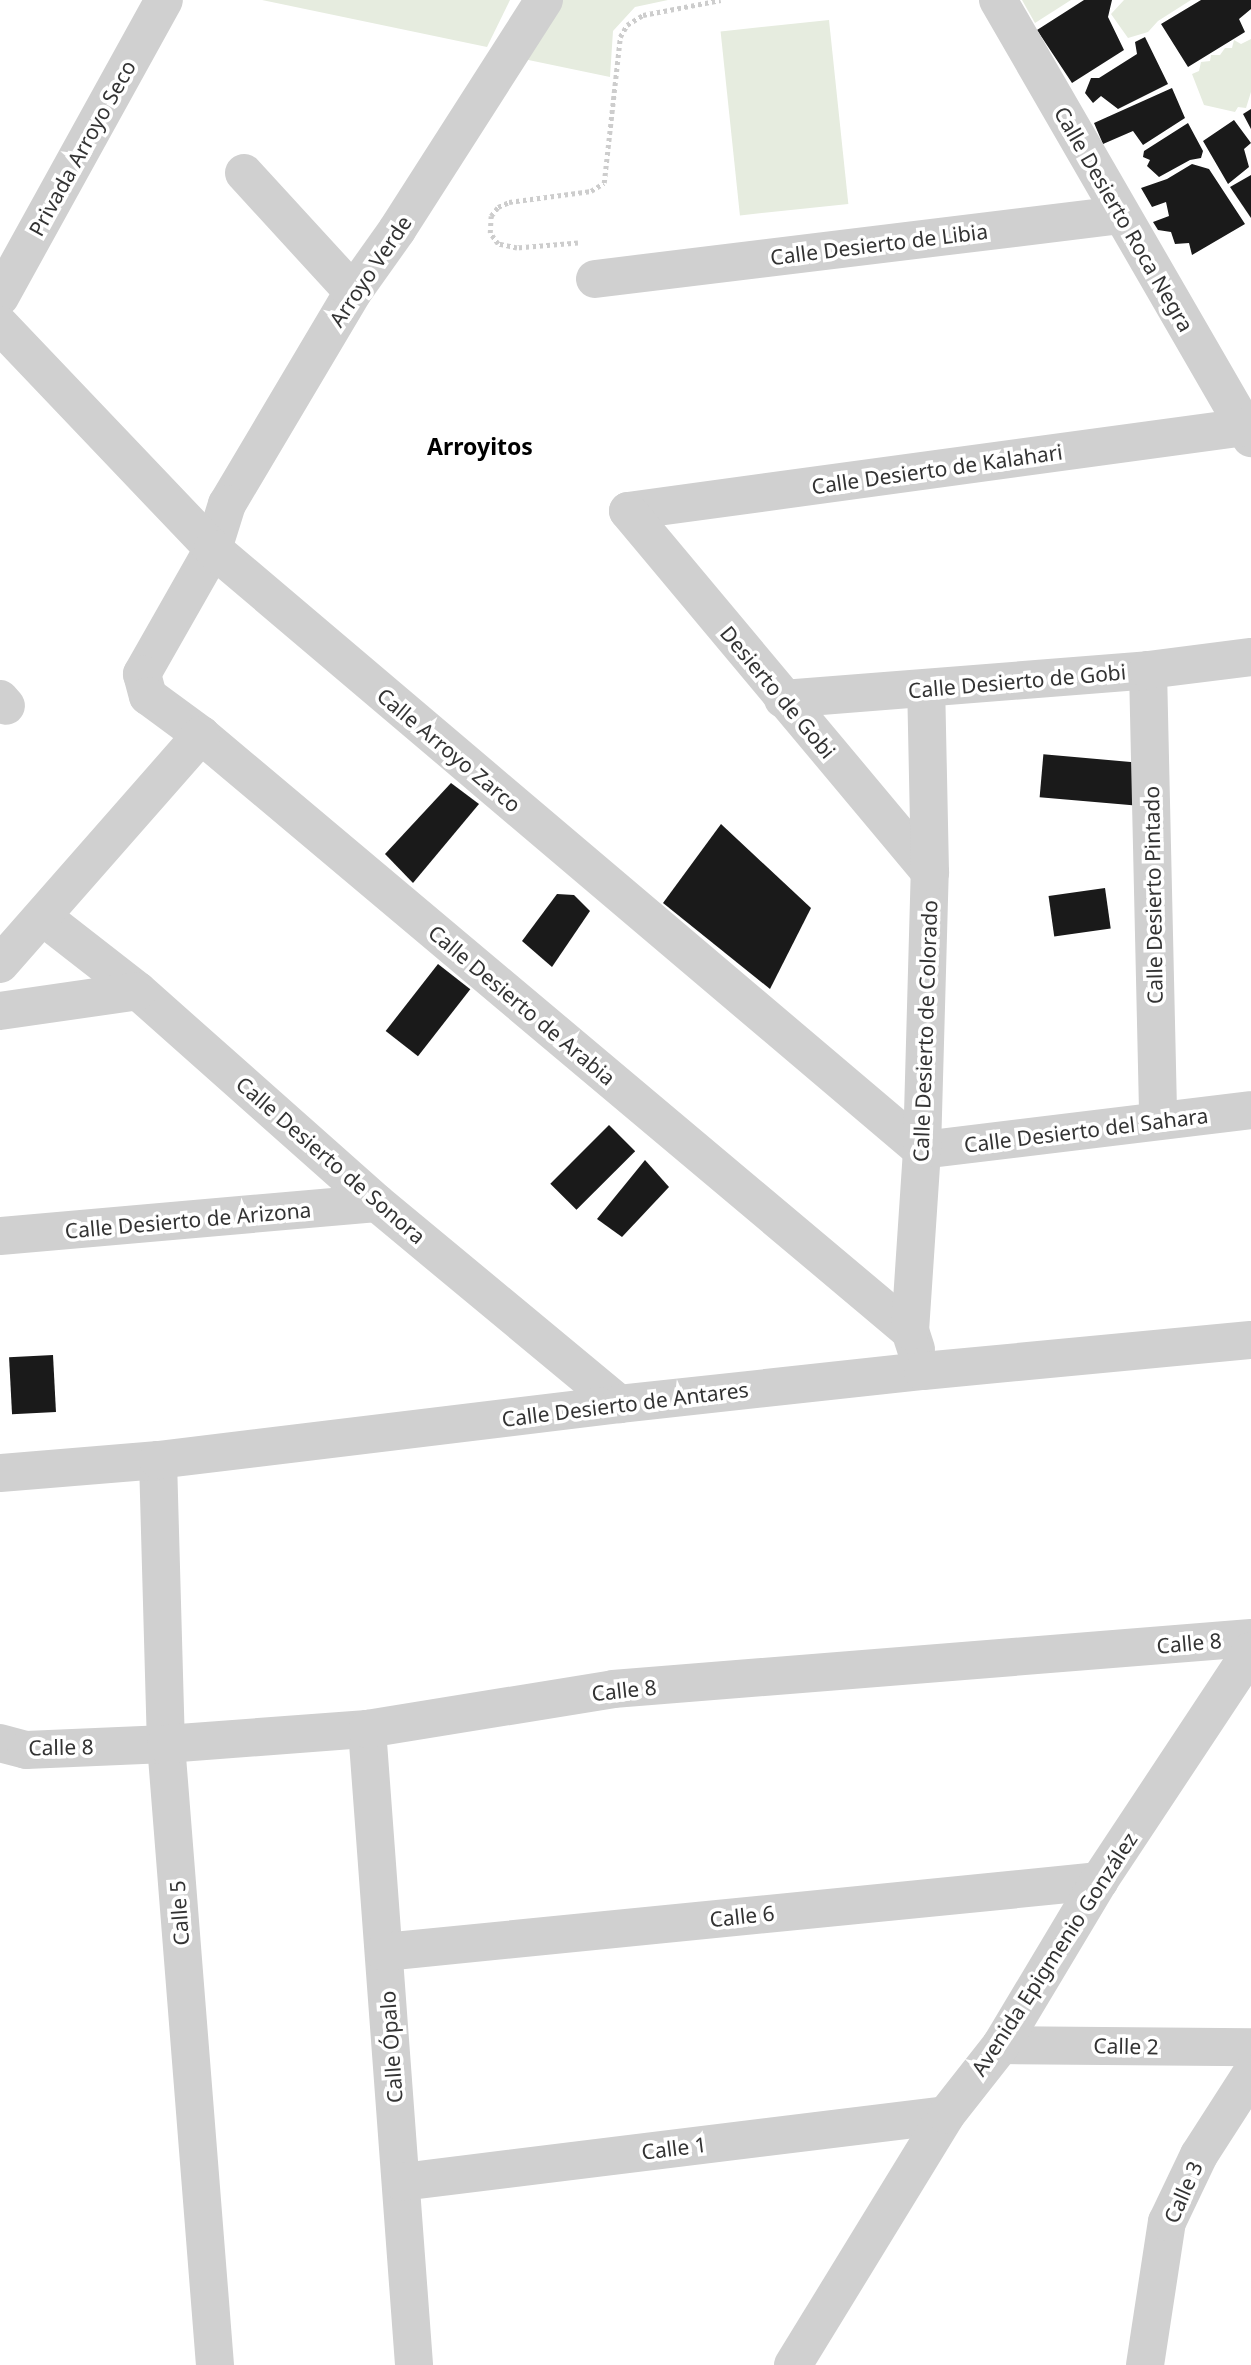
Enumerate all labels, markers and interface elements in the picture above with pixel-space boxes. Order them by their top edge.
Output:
street label: Privada Arroyo Seco [23,56,141,240]
street label: Calle Desierto Roca Negra [1049,102,1199,336]
street label: Arroyo Verde [324,211,416,331]
street label: Calle Desierto de Libia [769,218,989,270]
district label: Arroyitos [427,432,533,460]
street label: Calle Desierto de Kalahari [810,439,1064,499]
street label: Desierto de Gobi [715,621,841,763]
street label: Calle Desierto de Gobi [907,659,1127,703]
street label: Calle Arroyo Zarco [372,683,526,817]
street label: Calle Desierto Pintado [1138,786,1168,1004]
street label: Calle Desierto de Colorado [908,900,942,1162]
street label: Calle Desierto de Arabia [424,920,620,1090]
street label: Calle Desierto de Sonora [231,1071,431,1249]
street label: Calle Desierto del Sahara [962,1103,1210,1157]
street label: Calle Desierto de Arizona [64,1197,312,1243]
street label: Calle Desierto de Antares [500,1376,750,1432]
street label: Calle 8 [1155,1628,1223,1658]
street label: Calle 8 [590,1674,658,1706]
street label: Calle 8 [28,1734,94,1760]
street label: Avenida Epigmenio González [966,1828,1142,2080]
street label: Calle 5 [164,1880,194,1946]
street label: Calle 6 [708,1900,776,1932]
street label: Calle Ópalo [375,1990,407,2104]
street label: Calle 2 [1093,2033,1159,2059]
street label: Calle 1 [640,2132,708,2164]
street label: Calle 3 [1158,2157,1208,2227]

